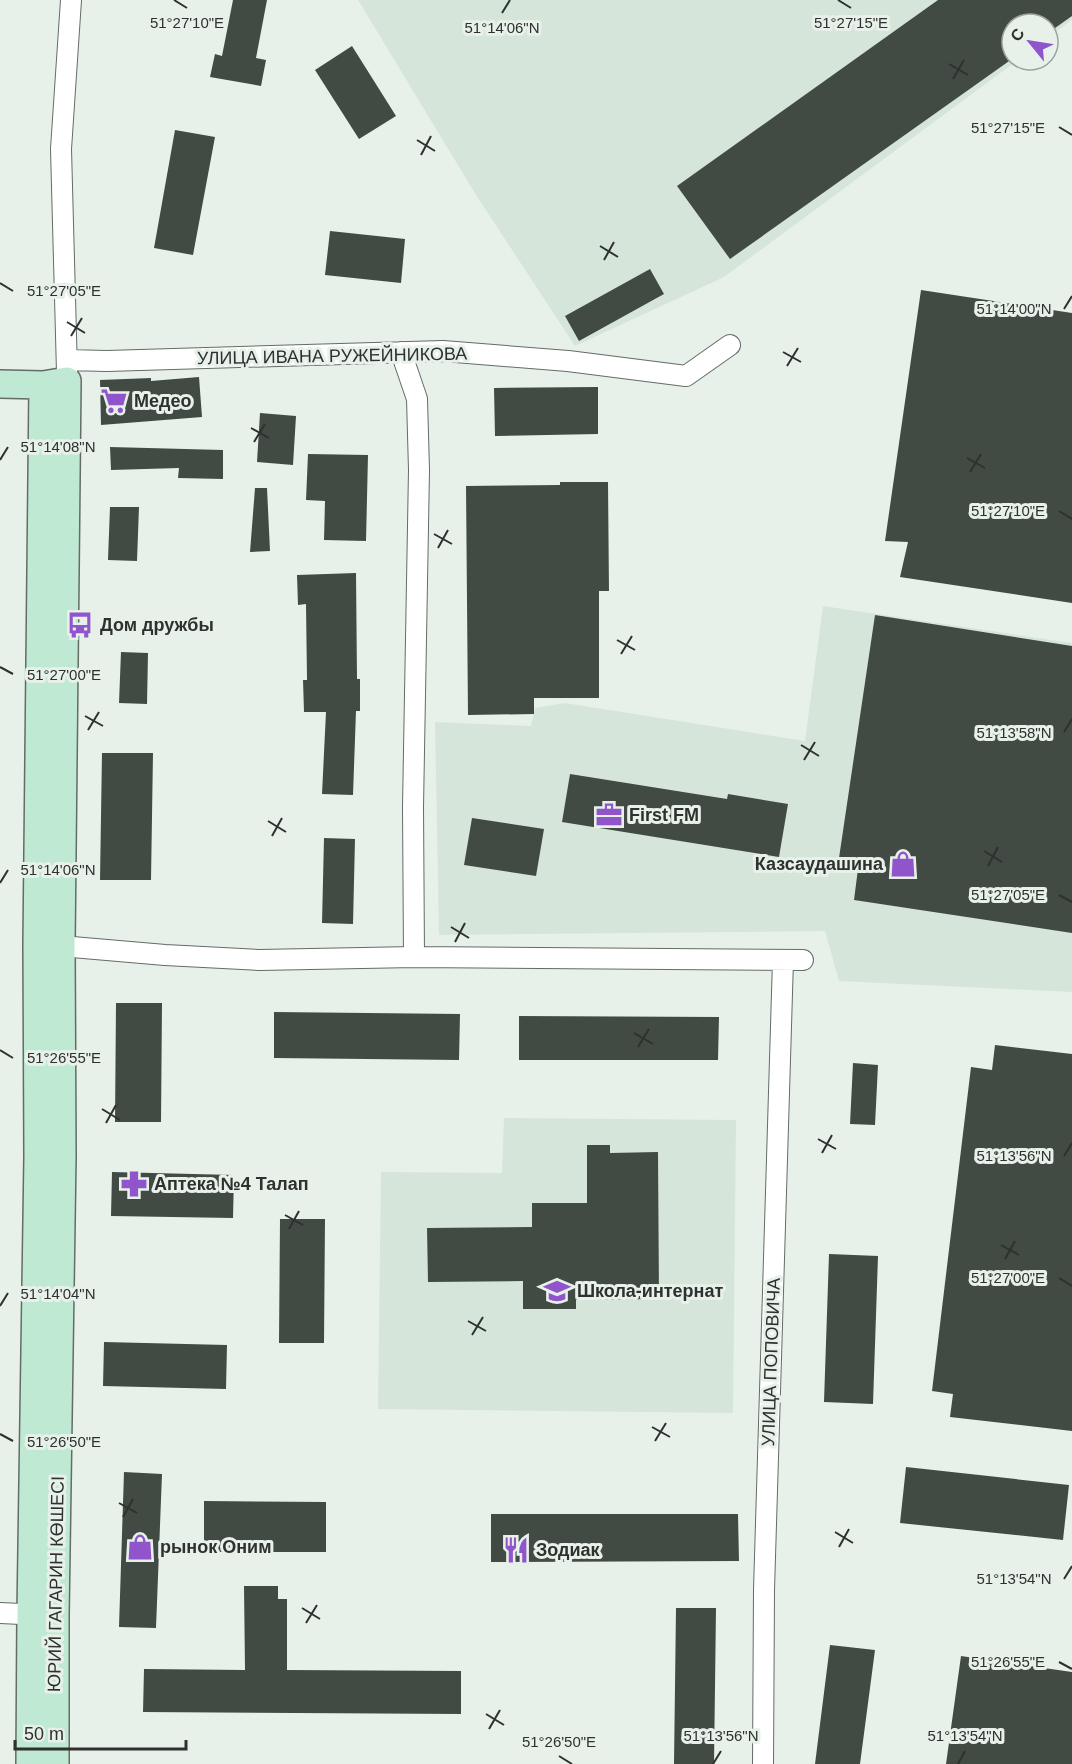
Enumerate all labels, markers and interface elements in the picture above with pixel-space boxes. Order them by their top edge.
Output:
north arrow [1000,12,1060,72]
text: 51°27'10"E [150,14,224,31]
text: 51°27'15"E [814,14,888,31]
text: 51°14'06"N [464,19,540,36]
text: С [1007,25,1028,44]
text: 51°27'15"E [971,119,1045,136]
text: 51°27'05"E [27,282,101,299]
text: 51°14'00"N [976,300,1052,317]
street label: УЛИЦА ИВАНА РУЖЕЙНИКОВА [197,343,467,368]
supermarket icon: Медео [99,386,129,416]
place label: Медео [134,391,191,411]
text: 51°14'08"N [20,438,96,455]
text: 51°27'10"E [971,502,1045,519]
bus stop icon: Дом дружбы [65,610,95,640]
place label: Дом дружбы [100,615,214,635]
text: 51°27'00"E [27,666,101,683]
text: 51°13'58"N [976,724,1052,741]
office icon: First FM [594,800,624,830]
place label: First FM [629,805,699,825]
shop icon: Казсаудашина [888,849,918,879]
place label: Казсаудашина [755,854,884,874]
text: 51°14'06"N [20,861,96,878]
text: 51°27'05"E [971,886,1045,903]
text: 51°26'55"E [27,1049,101,1066]
text: 51°13'56"N [976,1147,1052,1164]
pharmacy icon: Аптека №4 Талап [119,1169,149,1199]
place label: Аптека №4 Талап [154,1174,309,1194]
text: 51°27'00"E [971,1269,1045,1286]
school or university icon: Школа-интернат [542,1276,572,1306]
street label: УЛИЦА ПОПОВИЧА [758,1277,784,1447]
place label: Школа-интернат [577,1281,723,1301]
text: 51°14'04"N [20,1285,96,1302]
text: 51°26'50"E [27,1433,101,1450]
street label: ЮРИЙ ГАГАРИН КӨШЕСІ [43,1476,68,1692]
shop icon: рынок Оним [125,1532,155,1562]
restaurant icon: Зодиак [501,1535,531,1565]
place label: рынок Оним [160,1537,272,1557]
place label: Зодиак [536,1540,601,1560]
text: 51°13'54"N [976,1570,1052,1587]
text: 51°26'55"E [971,1653,1045,1670]
scale bar [15,1713,186,1751]
text: 50 m [24,1724,64,1744]
text: 51°13'56"N [683,1727,759,1744]
text: 51°13'54"N [927,1727,1003,1744]
text: 51°26'50"E [522,1733,596,1750]

